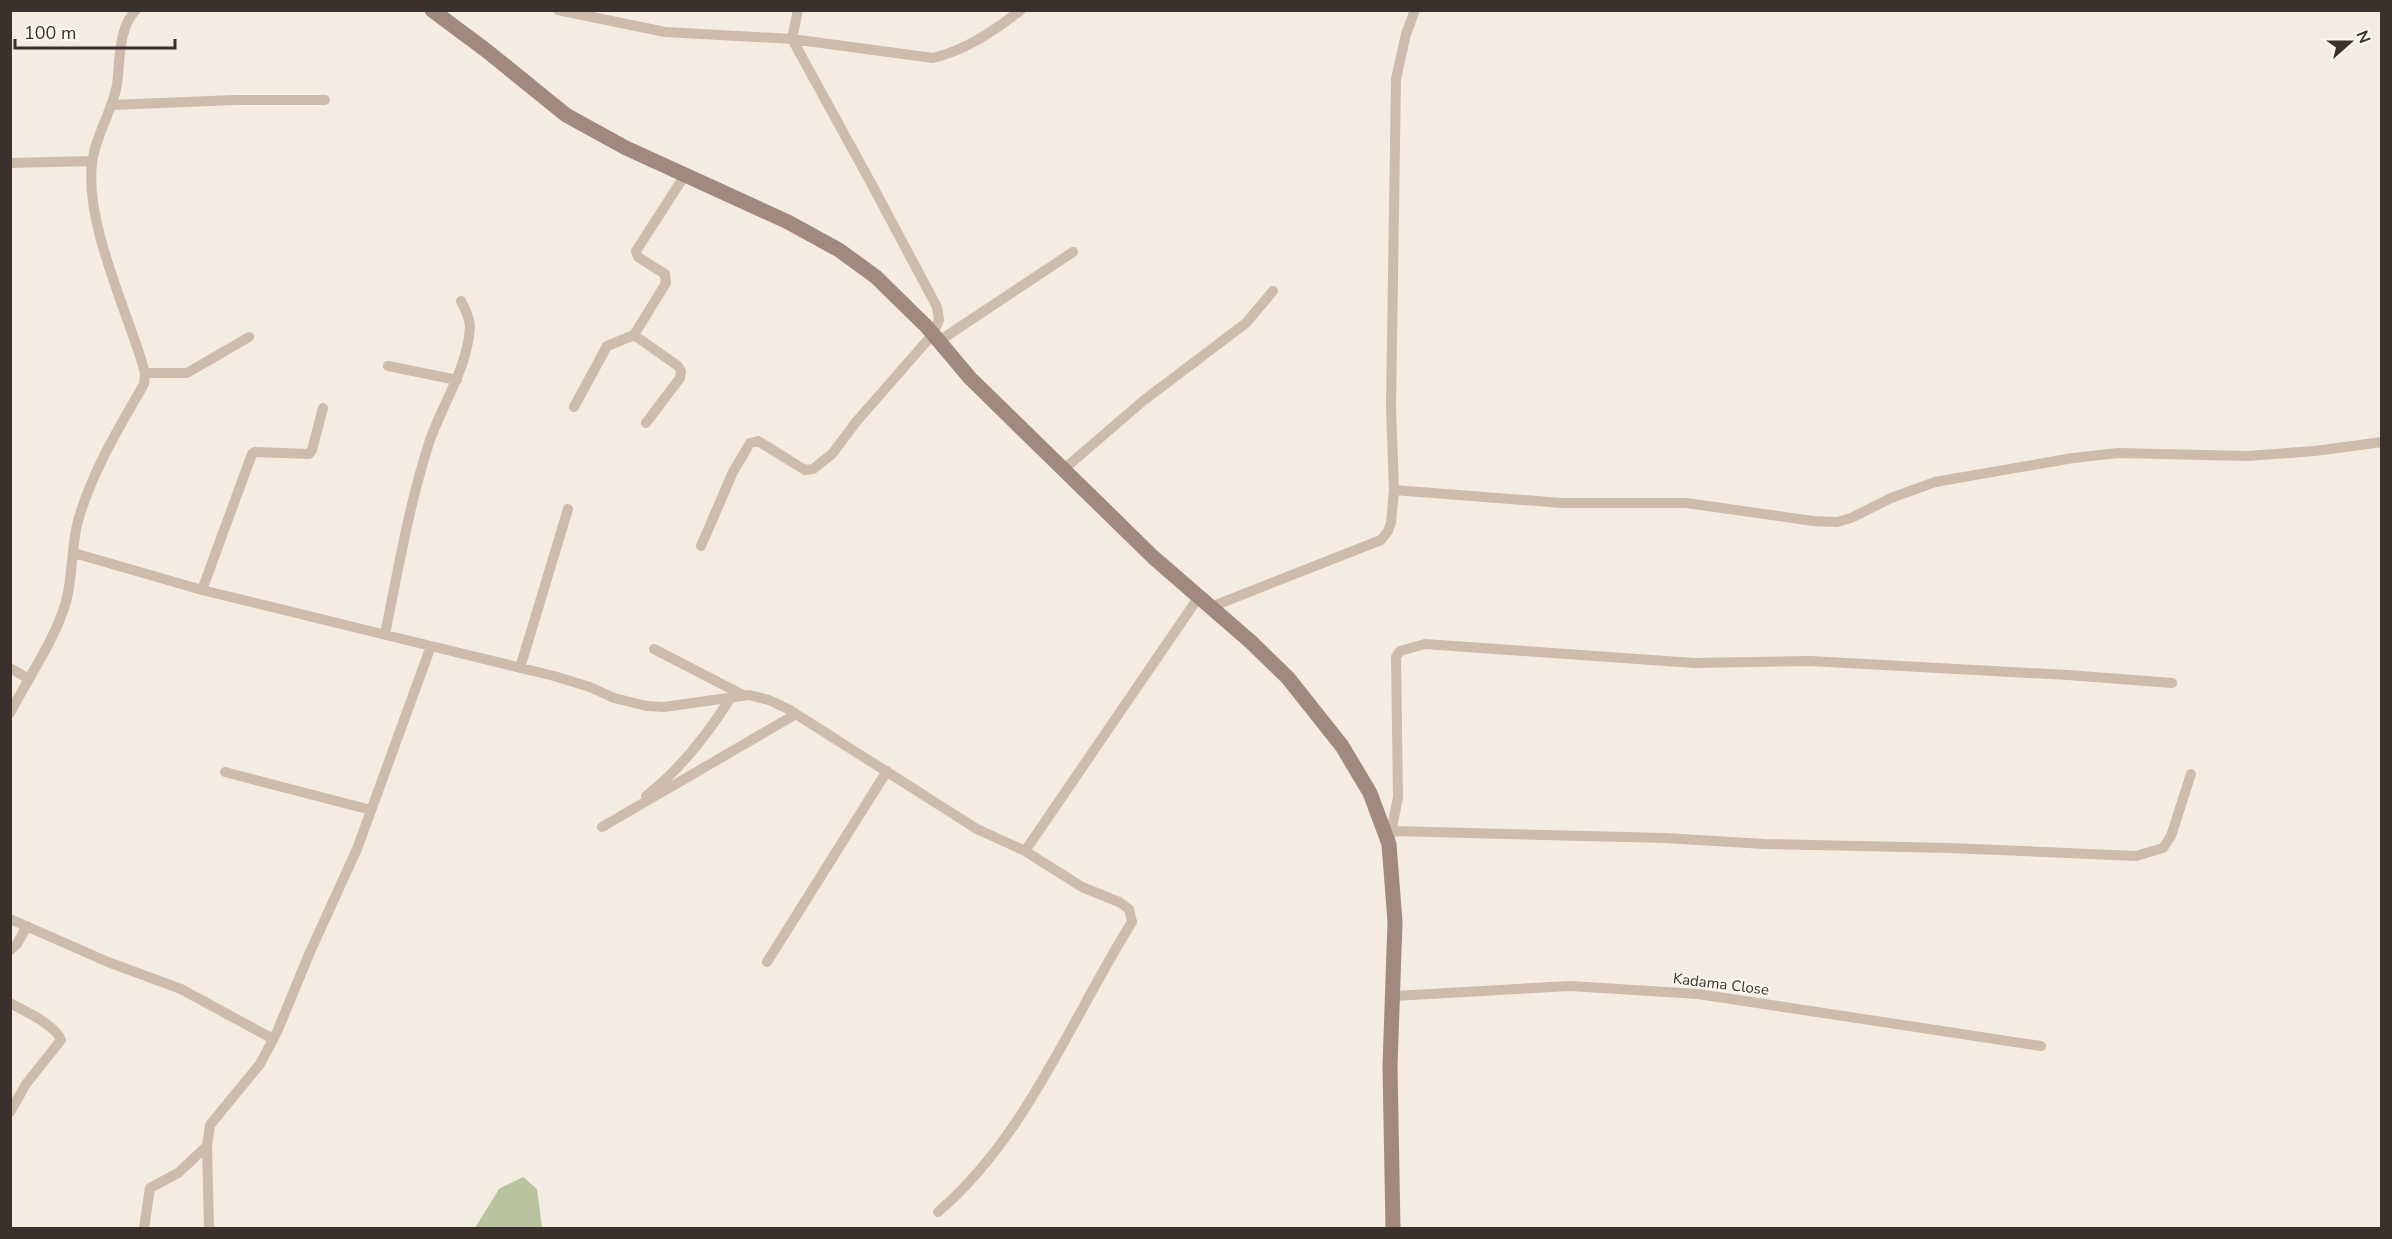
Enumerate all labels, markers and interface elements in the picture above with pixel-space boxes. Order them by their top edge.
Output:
scale bar [15,12,176,50]
north arrow [2320,12,2380,72]
text: 100 m [24,21,76,45]
text: N [2351,27,2375,47]
street label: Kadama Close [1672,968,1770,1000]

